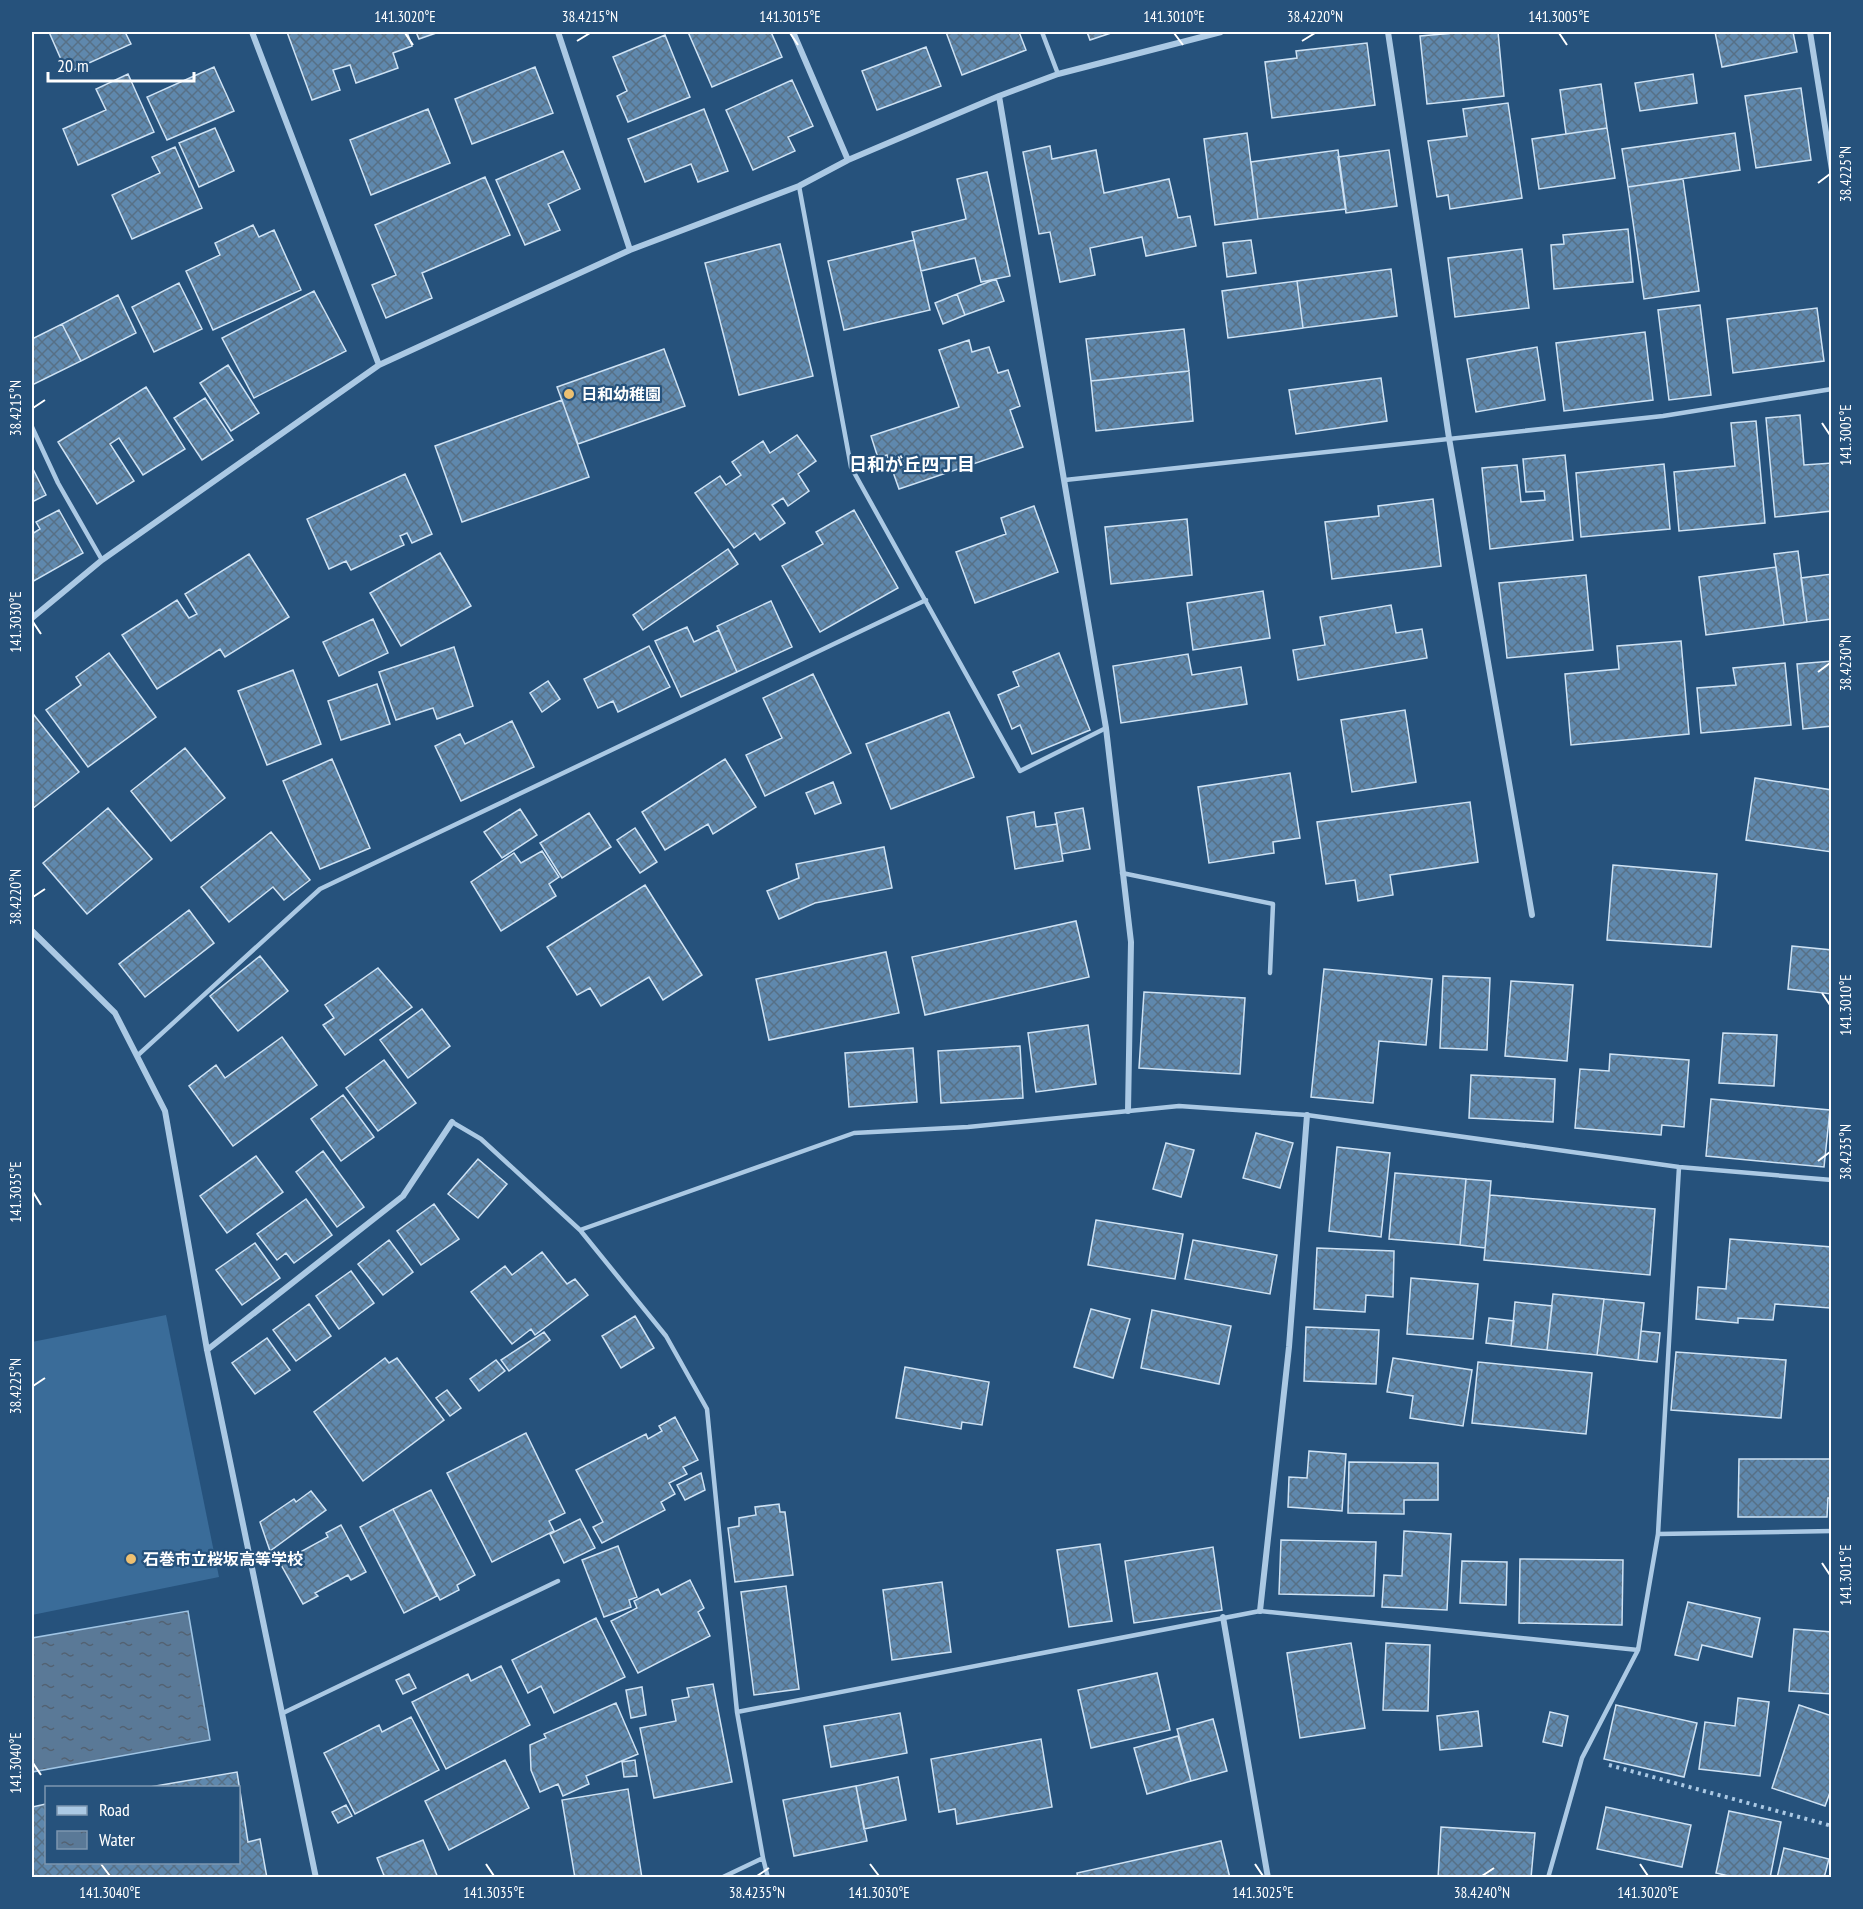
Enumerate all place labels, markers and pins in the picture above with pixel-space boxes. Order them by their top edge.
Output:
place label: 日和幼稚園 [581,384,661,404]
marker: 日和幼稚園 [562,387,576,401]
place label: 石巻市立桜坂高等学校 [143,1549,303,1569]
marker: 石巻市立桜坂高等学校 [124,1552,138,1566]

